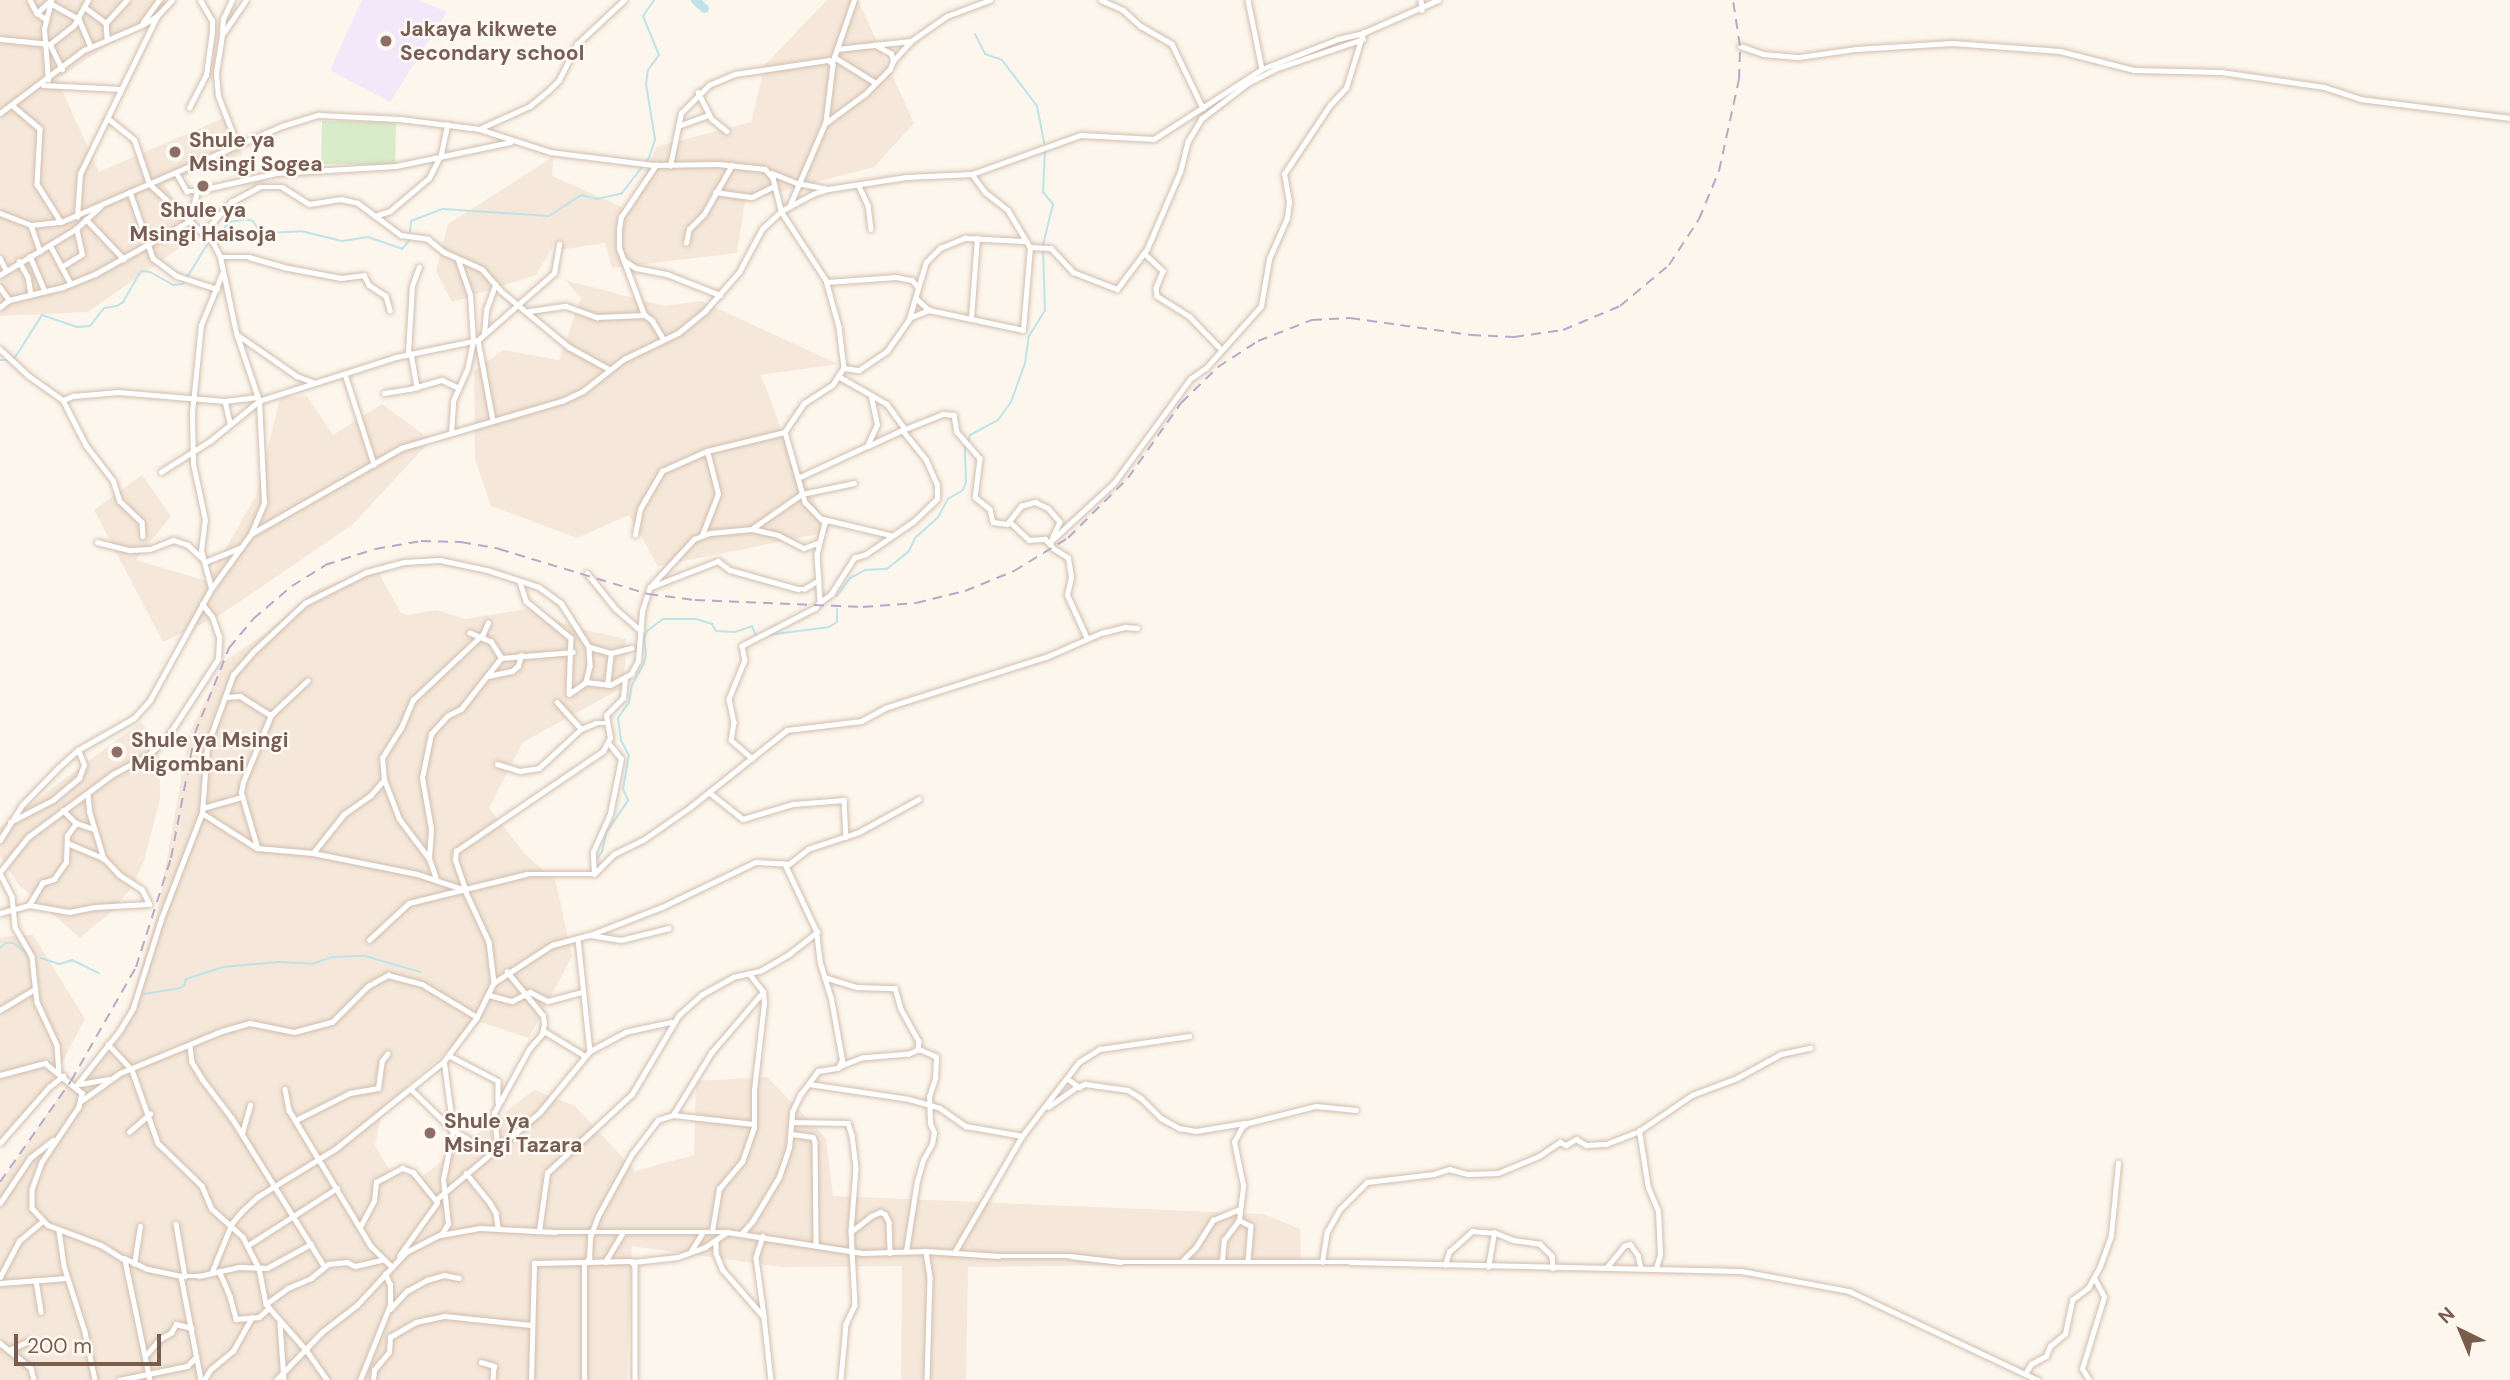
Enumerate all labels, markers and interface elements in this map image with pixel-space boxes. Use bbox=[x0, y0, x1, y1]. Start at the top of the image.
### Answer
place label: Jakaya kikwete Secondary school bbox=[400, 16, 584, 66]
marker: Jakaya kikwete Secondary school bbox=[378, 33, 394, 49]
place label: Shule ya Msingi Sogea bbox=[189, 127, 323, 177]
marker: Shule ya Msingi Sogea bbox=[167, 144, 183, 160]
marker: Shule ya Msingi Haisoja bbox=[195, 178, 211, 194]
place label: Shule ya Msingi Haisoja bbox=[130, 197, 276, 247]
place label: Shule ya Msingi Migombani bbox=[131, 727, 289, 777]
marker: Shule ya Msingi Migombani bbox=[109, 744, 125, 760]
place label: Shule ya Msingi Tazara bbox=[444, 1108, 582, 1158]
marker: Shule ya Msingi Tazara bbox=[422, 1125, 438, 1141]
north arrow bbox=[2426, 1296, 2496, 1366]
text: N bbox=[2433, 1301, 2460, 1329]
scale bar bbox=[18, 1320, 164, 1364]
text: 200 m bbox=[27, 1332, 92, 1360]

